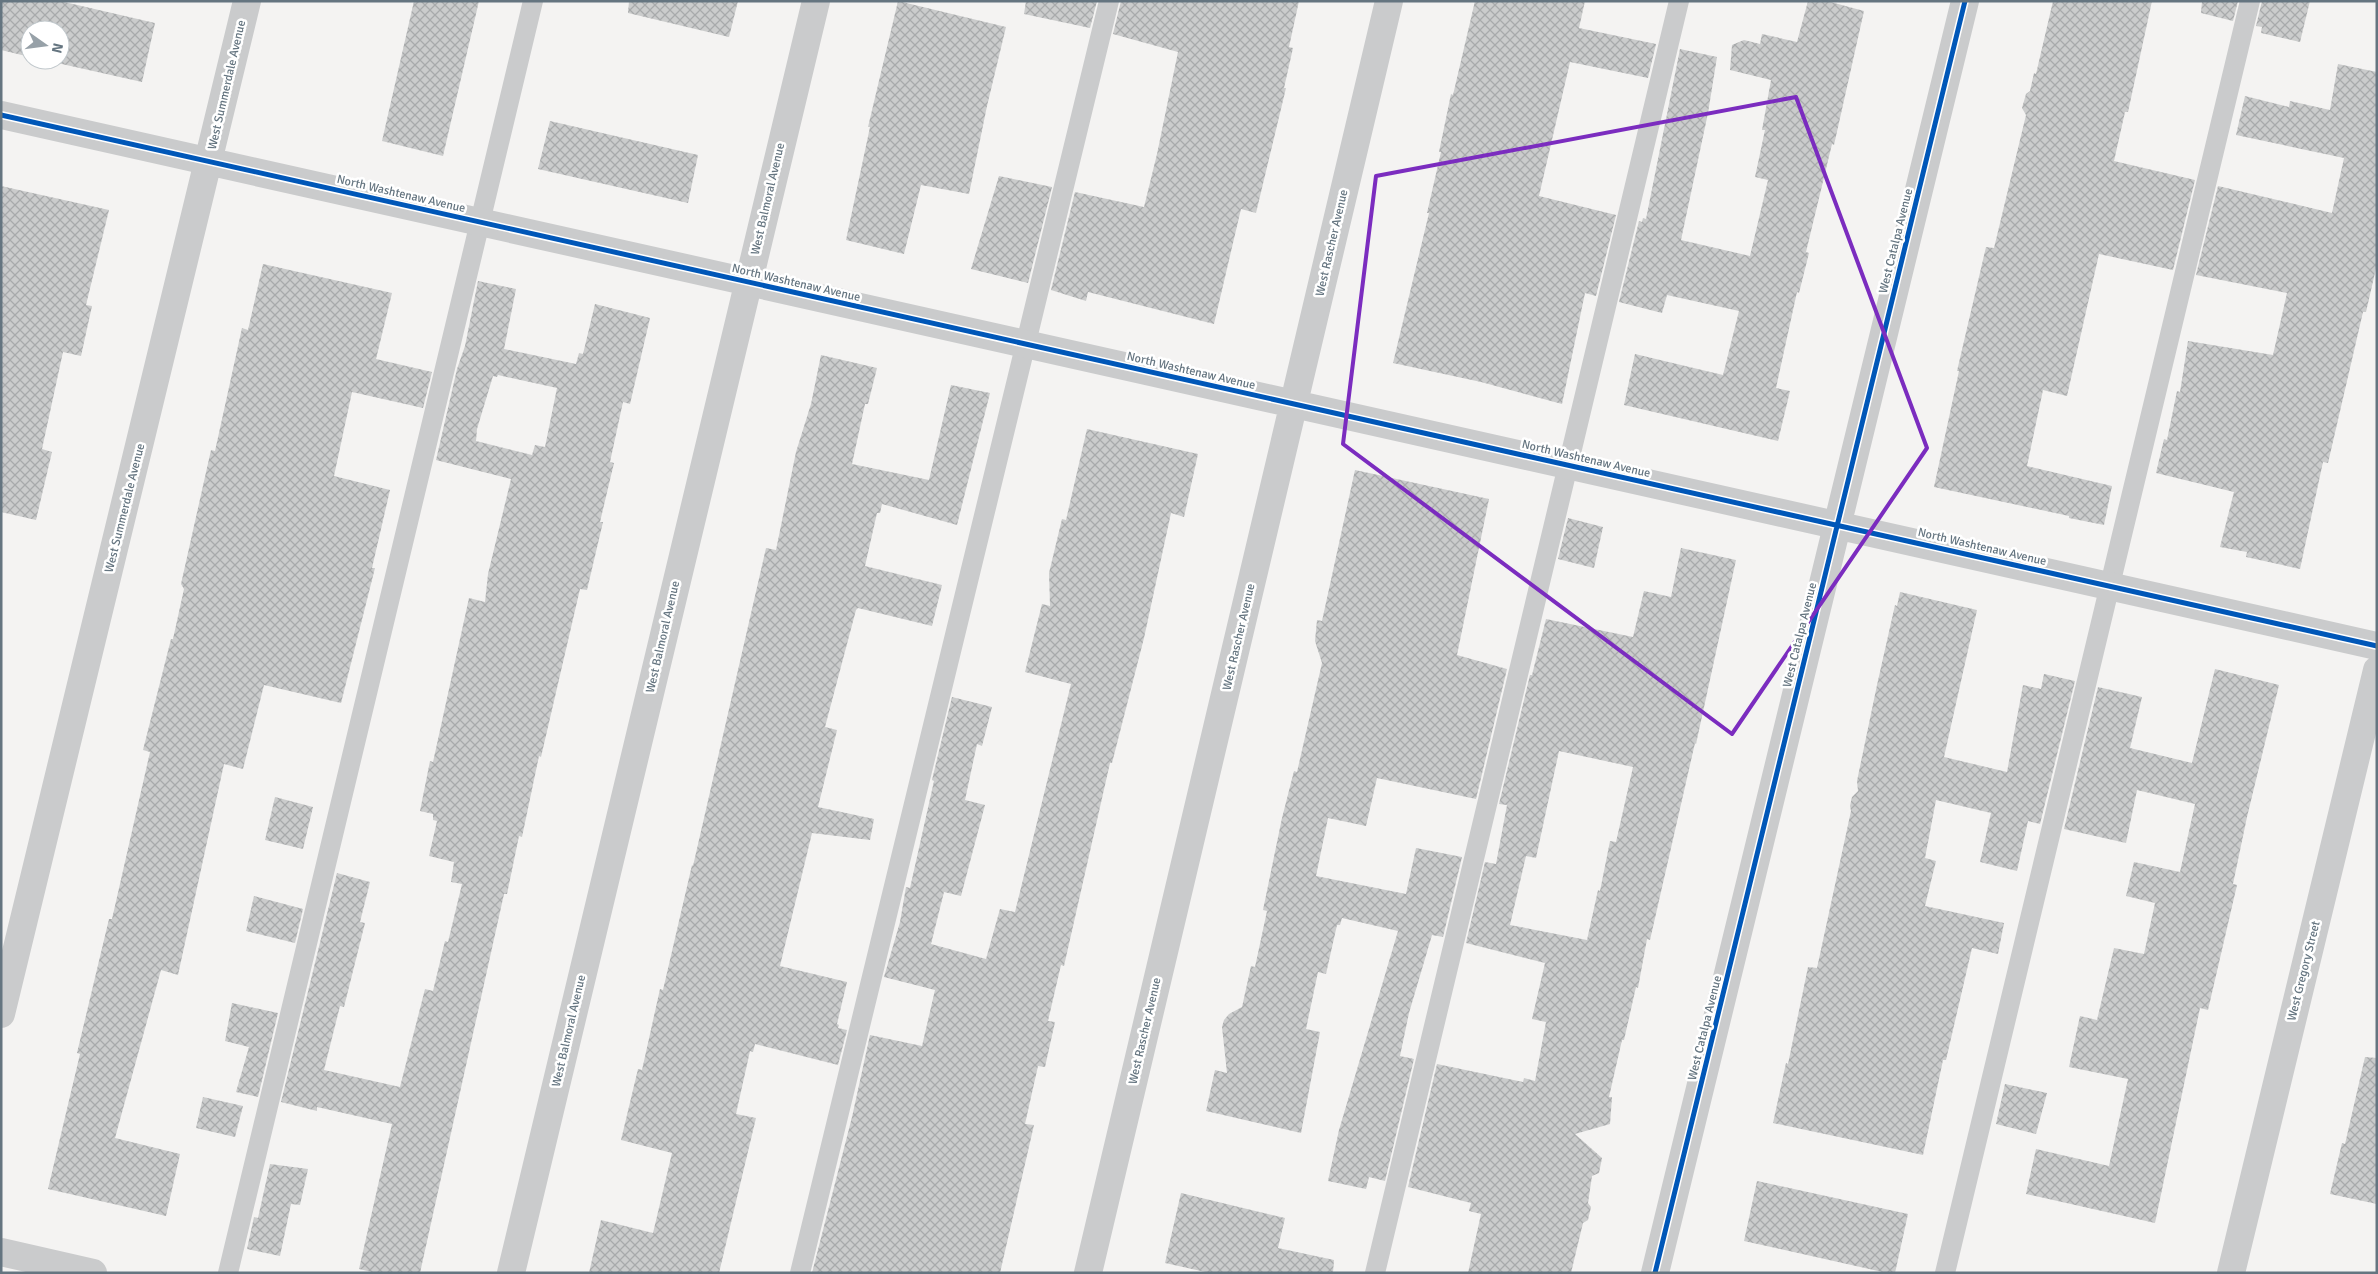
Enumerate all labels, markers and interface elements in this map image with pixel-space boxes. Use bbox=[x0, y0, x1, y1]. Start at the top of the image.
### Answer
street label: West Summerdale Avenue bbox=[205, 19, 249, 151]
north arrow bbox=[20, 20, 70, 70]
text: N bbox=[48, 41, 67, 55]
street label: West Balmoral Avenue bbox=[748, 141, 788, 257]
street label: North Washtenaw Avenue bbox=[335, 172, 467, 216]
street label: West Catalpa Avenue bbox=[1876, 187, 1916, 295]
street label: West Rascher Avenue bbox=[1312, 188, 1352, 298]
street label: North Washtenaw Avenue bbox=[730, 261, 862, 305]
street label: North Washtenaw Avenue bbox=[1125, 349, 1257, 393]
street label: North Washtenaw Avenue bbox=[1520, 437, 1652, 481]
street label: West Summerdale Avenue bbox=[102, 442, 148, 574]
street label: North Washtenaw Avenue bbox=[1916, 525, 2048, 569]
street label: West Balmoral Avenue bbox=[643, 579, 683, 695]
street label: West Catalpa Avenue bbox=[1780, 581, 1820, 689]
street label: West Rascher Avenue bbox=[1219, 582, 1259, 692]
street label: West Gregory Street bbox=[2284, 919, 2324, 1023]
street label: West Balmoral Avenue bbox=[549, 973, 589, 1089]
street label: West Catalpa Avenue bbox=[1685, 974, 1725, 1082]
street label: West Rascher Avenue bbox=[1125, 976, 1165, 1086]

